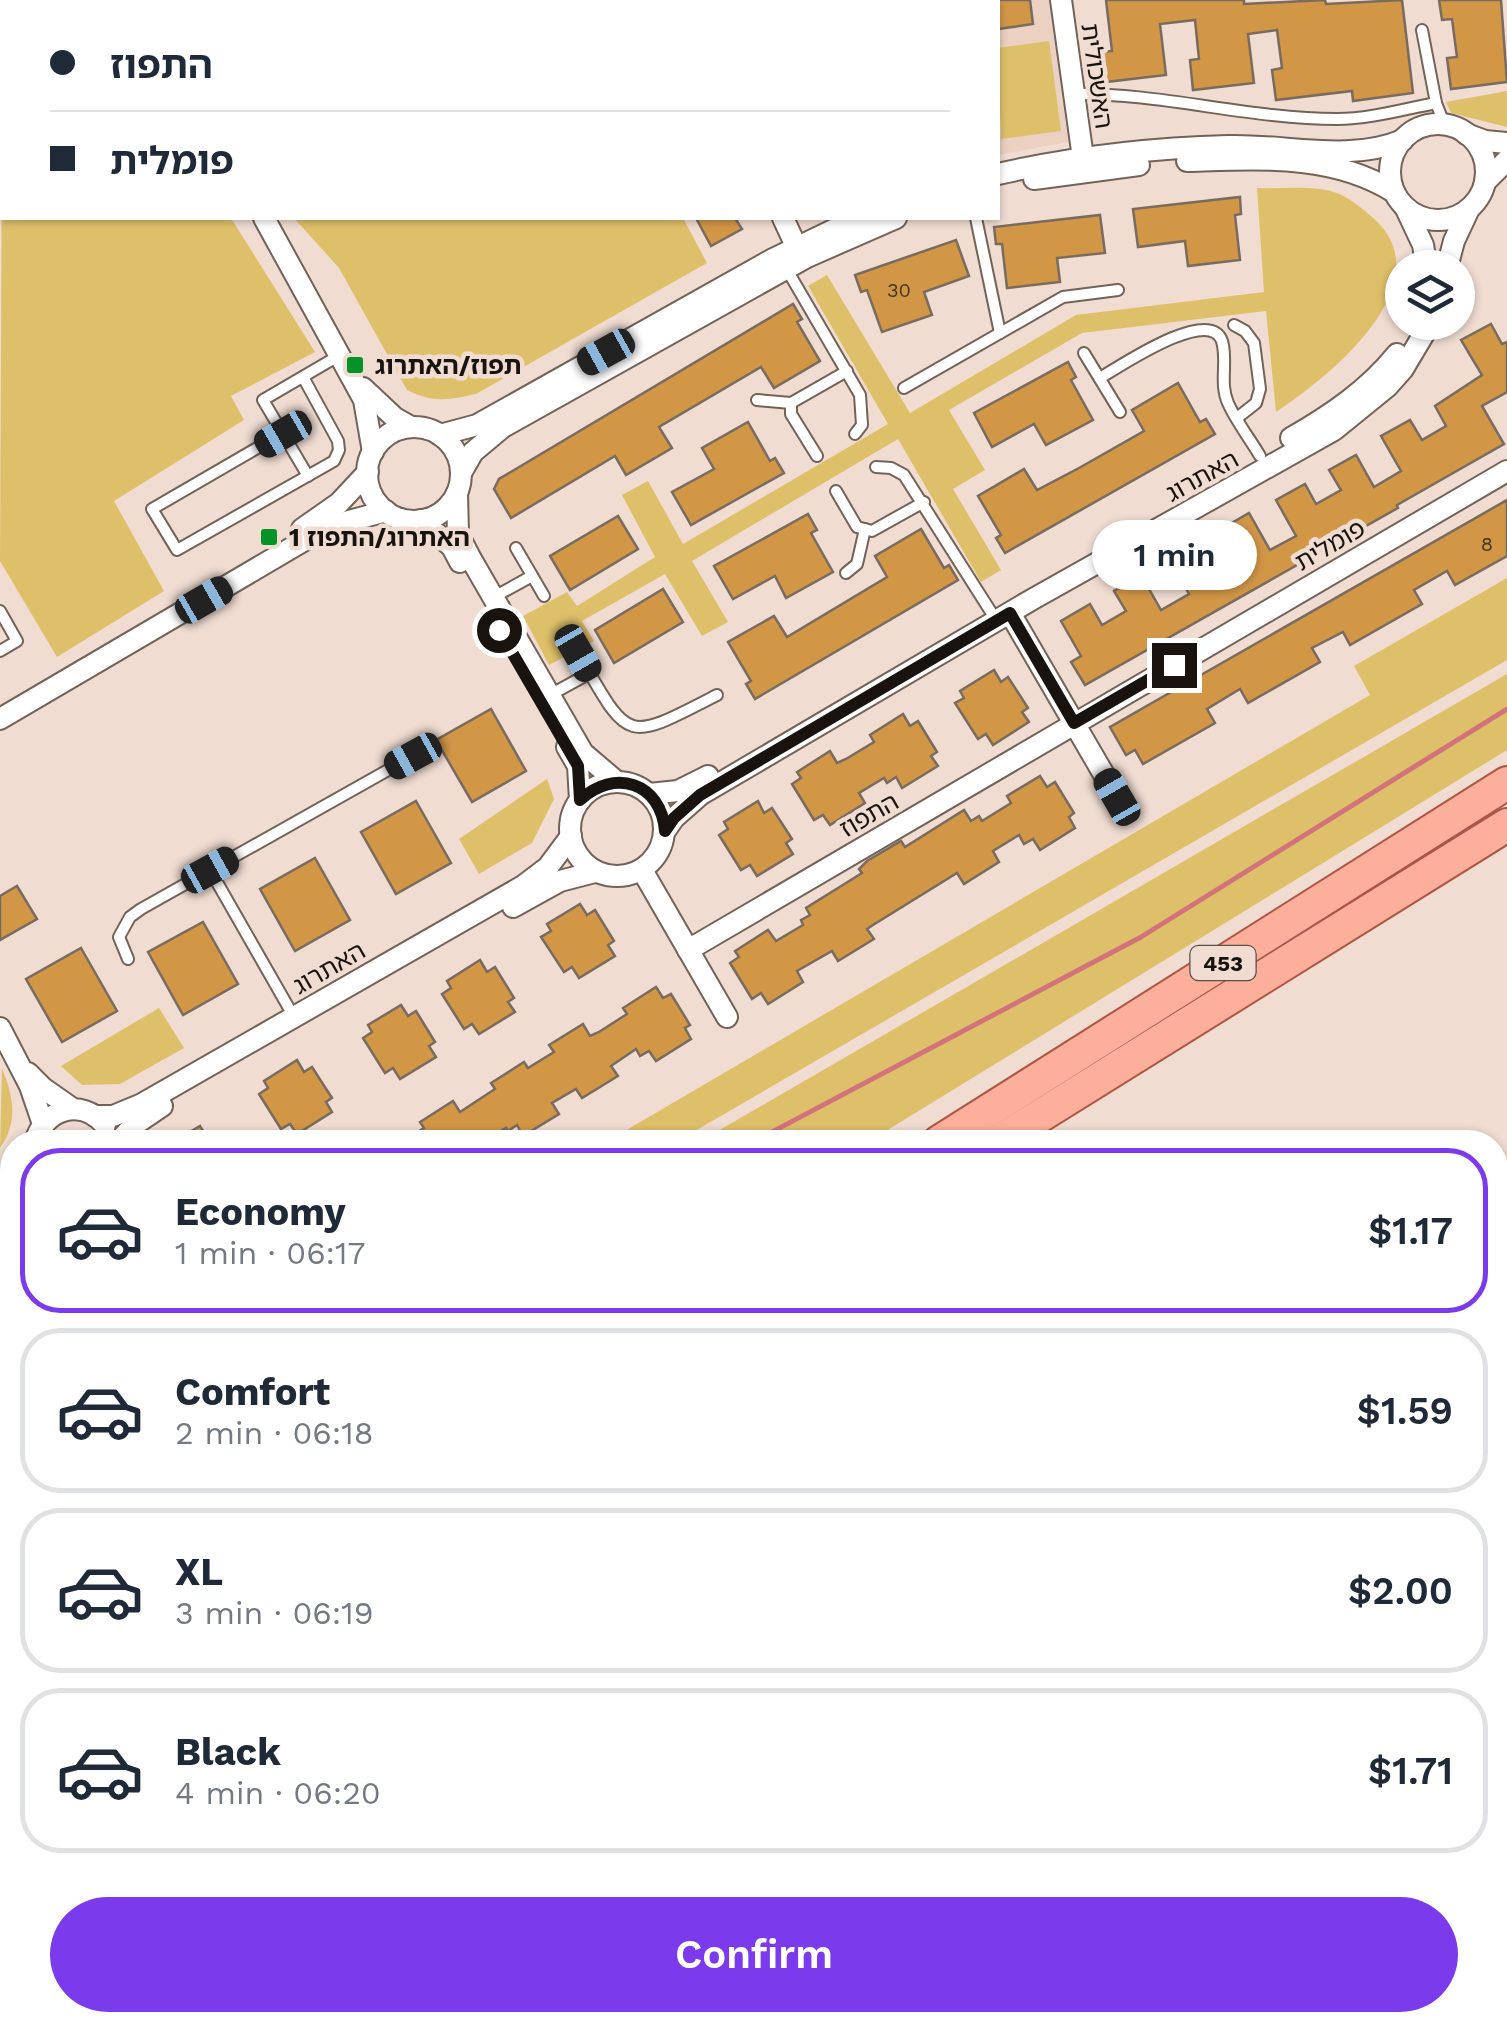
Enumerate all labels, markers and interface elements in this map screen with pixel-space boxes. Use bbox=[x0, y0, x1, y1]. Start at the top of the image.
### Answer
street label: האשכולית bbox=[1075, 21, 1119, 131]
text: התפוז bbox=[110, 43, 213, 87]
text: פומלית bbox=[110, 139, 234, 183]
map controls bbox=[1385, 250, 1475, 340]
button: layers bbox=[1385, 250, 1475, 340]
house number: 30 bbox=[887, 278, 911, 302]
car bbox=[572, 324, 640, 380]
place label: תפוז/האתרוג bbox=[375, 351, 522, 380]
marker: תפוז/האתרוג bbox=[344, 354, 366, 376]
car bbox=[250, 406, 316, 462]
street label: האתרוג bbox=[1161, 444, 1243, 508]
street label: פומלית bbox=[1290, 513, 1370, 577]
callout: 1 min bbox=[1092, 520, 1256, 590]
place label: האתרוג/התפוז 1 bbox=[289, 523, 470, 552]
marker: האתרוג/התפוז 1 bbox=[258, 526, 280, 548]
house number: 8 bbox=[1481, 532, 1493, 556]
text: 1 min bbox=[1133, 536, 1216, 574]
car bbox=[171, 572, 237, 628]
route start bbox=[477, 608, 522, 653]
car bbox=[550, 620, 606, 686]
route end bbox=[1152, 643, 1197, 688]
car bbox=[379, 728, 447, 784]
car bbox=[1089, 764, 1145, 830]
street label: התפוז bbox=[834, 787, 904, 843]
car bbox=[176, 842, 244, 898]
street label: האתרוג bbox=[288, 936, 370, 1000]
road number: 453 bbox=[1190, 946, 1256, 980]
icon: car bbox=[55, 1186, 145, 1276]
text: Economy bbox=[175, 1190, 346, 1234]
text: $1.17 bbox=[1368, 1209, 1453, 1253]
text: 1 min · 06:17 bbox=[175, 1234, 366, 1272]
icon: car bbox=[55, 1366, 145, 1456]
text: Comfort bbox=[175, 1370, 330, 1414]
text: $1.59 bbox=[1357, 1389, 1453, 1433]
text: 2 min · 06:18 bbox=[175, 1414, 373, 1452]
icon: car bbox=[55, 1546, 145, 1636]
text: XL bbox=[175, 1550, 223, 1594]
text: $2.00 bbox=[1348, 1569, 1453, 1613]
text: 3 min · 06:19 bbox=[175, 1594, 374, 1632]
icon: car bbox=[55, 1726, 145, 1816]
text: Black bbox=[175, 1730, 281, 1774]
text: $1.71 bbox=[1368, 1749, 1453, 1793]
text: 4 min · 06:20 bbox=[175, 1774, 381, 1812]
button: Confirm bbox=[50, 1897, 1458, 2012]

